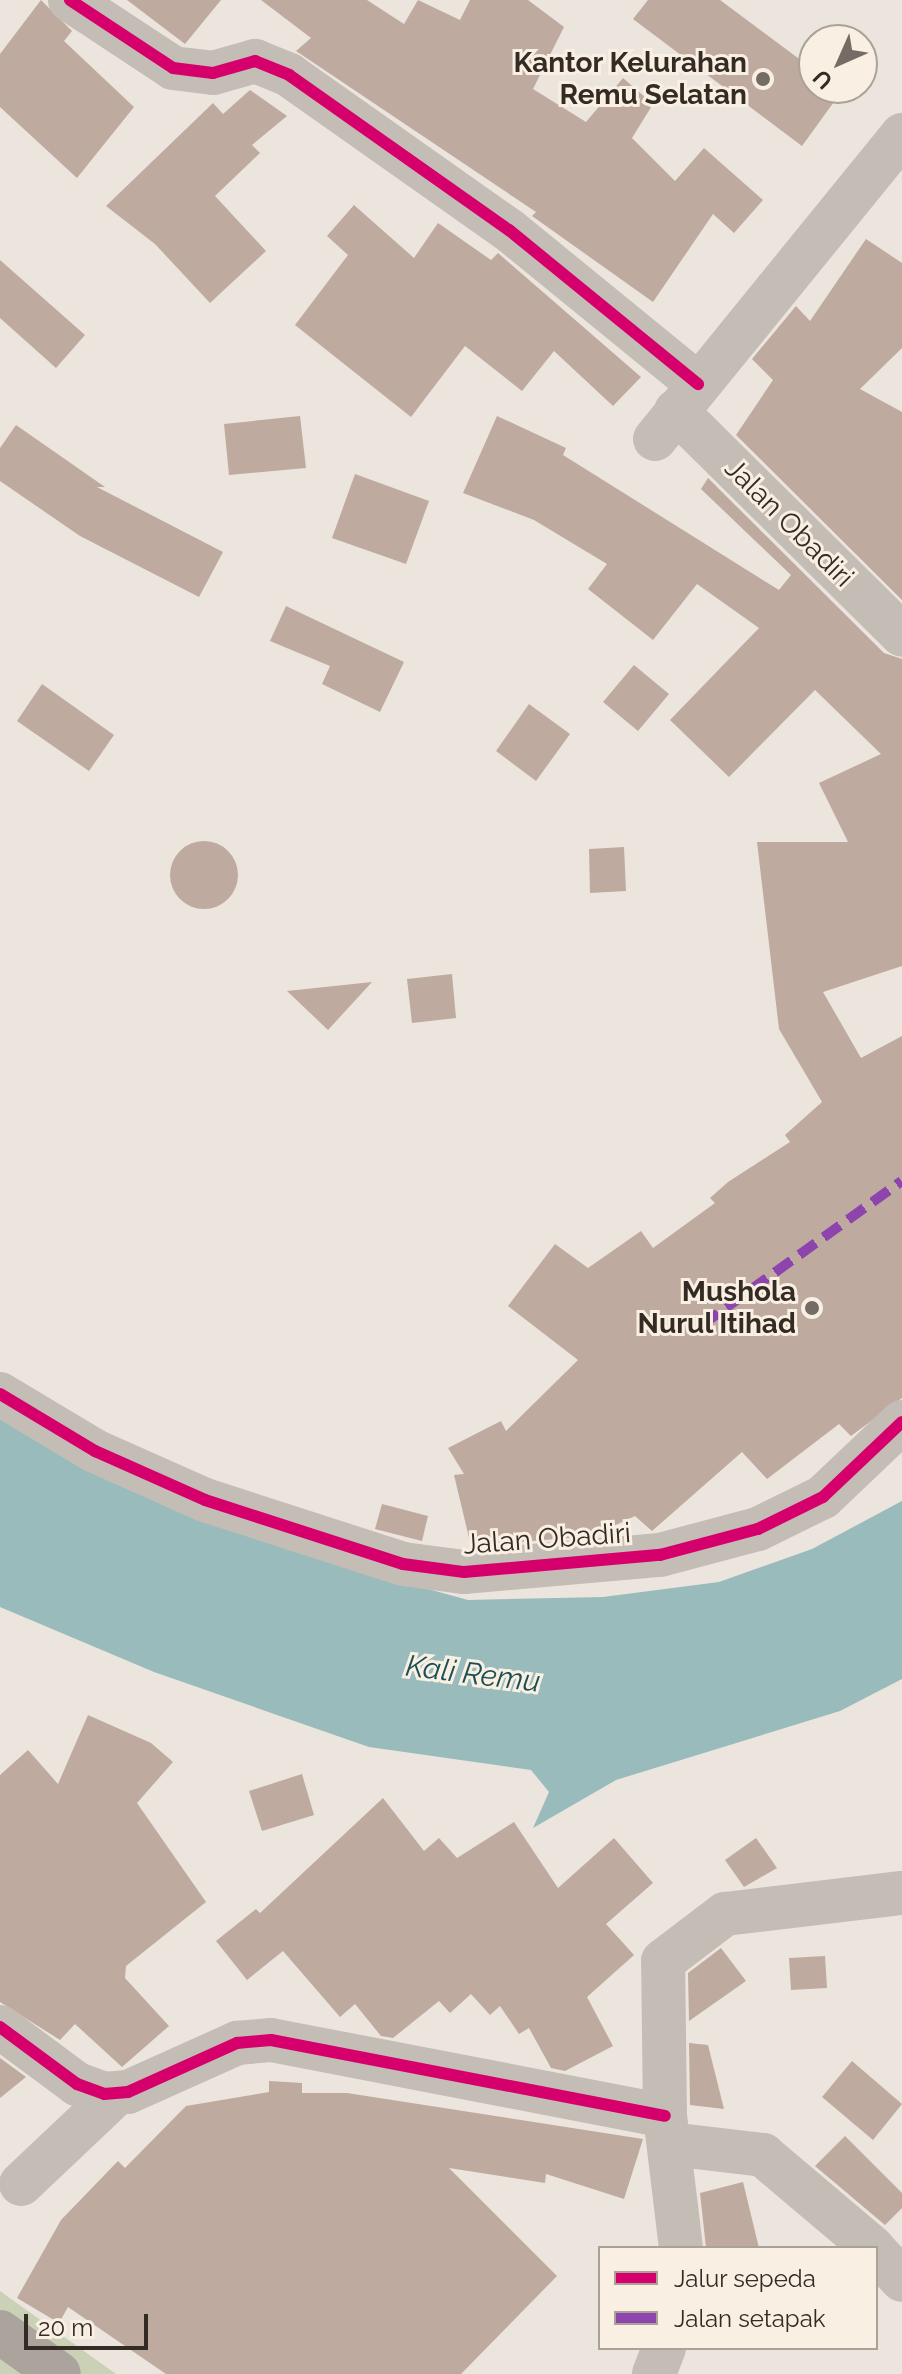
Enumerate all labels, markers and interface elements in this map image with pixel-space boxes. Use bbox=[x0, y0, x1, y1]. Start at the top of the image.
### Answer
north arrow bbox=[798, 24, 878, 104]
place label: Kantor Kelurahan Remu Selatan bbox=[513, 46, 747, 112]
text: U bbox=[807, 65, 837, 95]
marker: Kantor Kelurahan Remu Selatan bbox=[754, 70, 772, 88]
street label: Jalan Obadiri bbox=[718, 452, 860, 594]
place label: Mushola Nurul Itihad bbox=[637, 1275, 796, 1341]
marker: Mushola Nurul Itihad bbox=[803, 1299, 821, 1317]
street label: Jalan Obadiri bbox=[462, 1516, 632, 1562]
water label: Kali Remu bbox=[404, 1648, 542, 1700]
legend bbox=[598, 2246, 878, 2350]
text: Jalur sepeda bbox=[674, 2264, 816, 2293]
scale bar bbox=[28, 2298, 152, 2348]
text: Jalan setapak bbox=[674, 2304, 825, 2333]
text: 20 m bbox=[38, 2313, 93, 2342]

